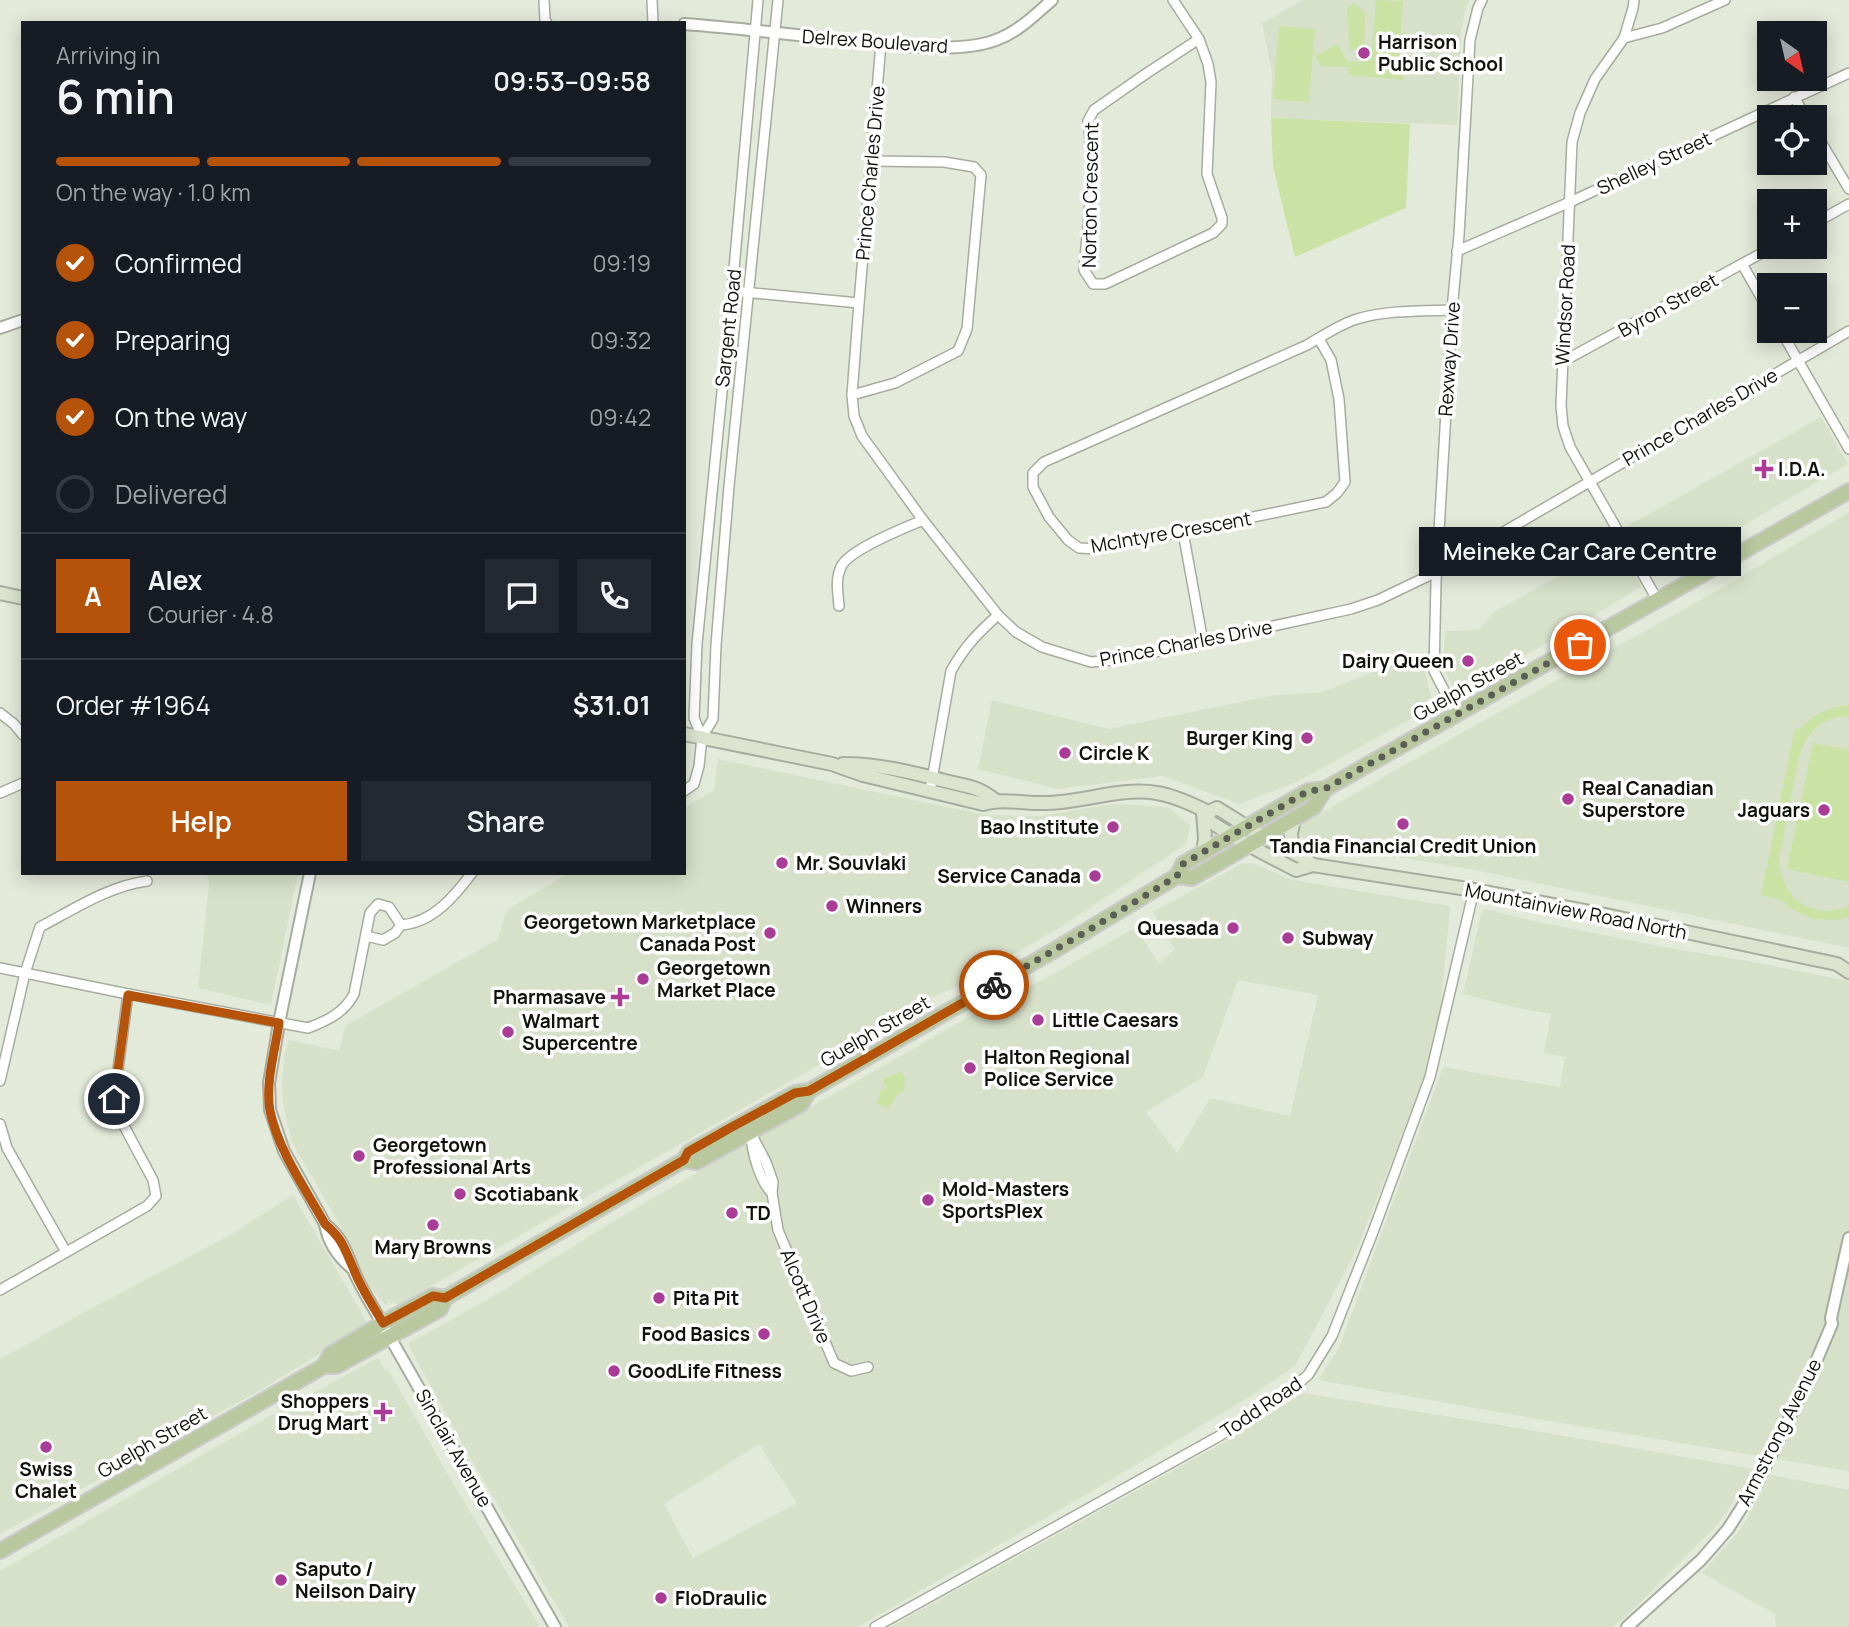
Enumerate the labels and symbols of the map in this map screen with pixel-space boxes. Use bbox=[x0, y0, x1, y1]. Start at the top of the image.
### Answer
north arrow bbox=[1757, 21, 1827, 91]
street label: Delrex Boulevard bbox=[801, 23, 949, 59]
place label: Harrison Public School bbox=[1378, 29, 1503, 77]
marker: Harrison Public School bbox=[1356, 45, 1372, 61]
street label: Prince Charles Drive bbox=[849, 85, 891, 261]
street label: Norton Crescent bbox=[1076, 122, 1104, 268]
street label: Shelley Street bbox=[1593, 125, 1715, 201]
street label: Windsor Road bbox=[1549, 244, 1581, 366]
street label: Byron Street bbox=[1613, 267, 1723, 343]
street label: Sargent Road bbox=[709, 268, 747, 388]
street label: Rexway Drive bbox=[1432, 301, 1466, 417]
street label: Prince Charles Drive bbox=[1618, 362, 1782, 472]
place label: I.D.A. bbox=[1778, 456, 1826, 482]
marker: I.D.A. bbox=[1756, 461, 1772, 477]
street label: McIntyre Crescent bbox=[1089, 505, 1253, 559]
callout: Meineke Car Care Centre bbox=[1419, 526, 1741, 575]
street label: Prince Charles Drive bbox=[1098, 614, 1274, 672]
pin bbox=[1550, 615, 1610, 675]
street label: Guelph Street bbox=[1408, 645, 1528, 727]
place label: Dairy Queen bbox=[1342, 648, 1454, 674]
marker: Dairy Queen bbox=[1460, 653, 1476, 669]
place label: Burger King bbox=[1186, 725, 1293, 751]
marker: Burger King bbox=[1299, 730, 1315, 746]
place label: Circle K bbox=[1079, 740, 1150, 766]
marker: Circle K bbox=[1057, 745, 1073, 761]
place label: Real Canadian Superstore bbox=[1582, 775, 1714, 823]
marker: Real Canadian Superstore bbox=[1560, 791, 1576, 807]
place label: Jaguars bbox=[1738, 797, 1810, 823]
marker: Jaguars bbox=[1816, 802, 1832, 818]
place label: Bao Institute bbox=[980, 814, 1099, 840]
marker: Tandia Financial Credit Union bbox=[1395, 816, 1411, 832]
marker: Bao Institute bbox=[1105, 819, 1121, 835]
place label: Tandia Financial Credit Union bbox=[1269, 833, 1537, 859]
place label: Mr. Souvlaki bbox=[796, 850, 906, 876]
marker: Mr. Souvlaki bbox=[774, 855, 790, 871]
place label: Service Canada bbox=[937, 863, 1081, 889]
marker: Service Canada bbox=[1087, 868, 1103, 884]
street label: Mountainview Road North bbox=[1463, 877, 1689, 945]
place label: Winners bbox=[846, 893, 922, 919]
marker: Winners bbox=[824, 898, 840, 914]
place label: Georgetown Marketplace Canada Post bbox=[524, 909, 756, 957]
place label: Quesada bbox=[1138, 915, 1219, 941]
marker: Quesada bbox=[1225, 920, 1241, 936]
marker: Georgetown Marketplace Canada Post bbox=[762, 925, 778, 941]
place label: Subway bbox=[1302, 925, 1374, 951]
marker: Subway bbox=[1280, 930, 1296, 946]
courier bbox=[959, 950, 1029, 1020]
place label: Georgetown Market Place bbox=[657, 955, 776, 1003]
marker: Georgetown Market Place bbox=[635, 971, 651, 987]
place label: Pharmasave bbox=[493, 984, 606, 1010]
marker: Pharmasave bbox=[612, 989, 628, 1005]
street label: Guelph Street bbox=[816, 989, 934, 1073]
place label: Little Caesars bbox=[1052, 1007, 1179, 1033]
place label: Walmart Supercentre bbox=[522, 1008, 638, 1056]
marker: Little Caesars bbox=[1030, 1012, 1046, 1028]
marker: Walmart Supercentre bbox=[500, 1024, 516, 1040]
place label: Halton Regional Police Service bbox=[984, 1044, 1130, 1092]
marker: Halton Regional Police Service bbox=[962, 1060, 978, 1076]
pin bbox=[84, 1069, 144, 1129]
place label: Georgetown Professional Arts bbox=[373, 1132, 531, 1180]
marker: Georgetown Professional Arts bbox=[351, 1148, 367, 1164]
place label: Mold-Masters SportsPlex bbox=[942, 1176, 1069, 1224]
place label: Scotiabank bbox=[474, 1181, 579, 1207]
marker: Scotiabank bbox=[452, 1186, 468, 1202]
marker: Mold-Masters SportsPlex bbox=[920, 1192, 936, 1208]
place label: TD bbox=[746, 1200, 771, 1226]
marker: TD bbox=[724, 1205, 740, 1221]
marker: Mary Browns bbox=[425, 1217, 441, 1233]
place label: Mary Browns bbox=[374, 1234, 492, 1260]
street label: Alcott Drive bbox=[774, 1245, 838, 1347]
place label: Pita Pit bbox=[673, 1285, 739, 1311]
marker: Pita Pit bbox=[651, 1290, 667, 1306]
place label: Food Basics bbox=[642, 1321, 750, 1347]
marker: Food Basics bbox=[756, 1326, 772, 1342]
street label: Armstrong Avenue bbox=[1731, 1354, 1827, 1510]
place label: GoodLife Fitness bbox=[628, 1358, 782, 1384]
marker: GoodLife Fitness bbox=[606, 1363, 622, 1379]
street label: Todd Road bbox=[1215, 1370, 1307, 1444]
street label: Sinclair Avenue bbox=[410, 1384, 498, 1512]
place label: Shoppers Drug Mart bbox=[278, 1388, 369, 1436]
street label: Guelph Street bbox=[93, 1400, 211, 1484]
marker: Shoppers Drug Mart bbox=[375, 1404, 391, 1420]
marker: Swiss Chalet bbox=[38, 1439, 54, 1455]
place label: Swiss Chalet bbox=[15, 1456, 77, 1504]
place label: Saputo / Neilson Dairy bbox=[295, 1556, 416, 1604]
marker: Saputo / Neilson Dairy bbox=[273, 1572, 289, 1588]
place label: FloDraulic bbox=[675, 1585, 767, 1611]
marker: FloDraulic bbox=[653, 1590, 669, 1606]

